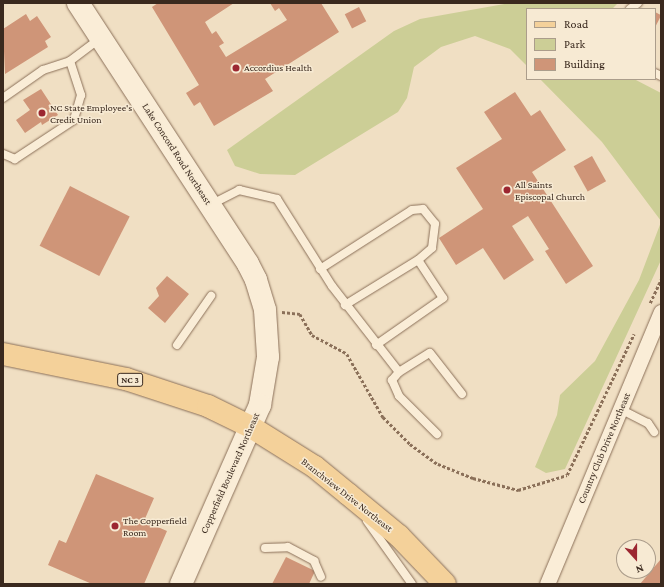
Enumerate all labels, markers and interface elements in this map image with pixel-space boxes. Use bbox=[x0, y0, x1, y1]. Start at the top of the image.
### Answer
legend bbox=[526, 8, 656, 80]
text: Road bbox=[564, 17, 588, 31]
text: Park bbox=[564, 37, 585, 51]
text: Building bbox=[564, 57, 605, 71]
place label: Accordius Health bbox=[244, 62, 312, 74]
marker: Accordius Health bbox=[231, 63, 241, 73]
place label: NC State Employee's Credit Union bbox=[50, 101, 132, 124]
street label: Lake Concord Road Northeast bbox=[140, 101, 214, 207]
marker: NC State Employee's Credit Union bbox=[37, 108, 47, 118]
place label: All Saints Episcopal Church bbox=[515, 178, 585, 202]
marker: All Saints Episcopal Church bbox=[502, 185, 512, 195]
road number: NC 3 bbox=[117, 373, 143, 387]
street label: Country Club Drive Northeast bbox=[575, 391, 633, 505]
street label: Copperfield Boulevard Northeast bbox=[198, 411, 262, 535]
street label: Branchview Drive Northeast bbox=[299, 456, 395, 534]
place label: The Copperfield Room bbox=[123, 514, 187, 538]
marker: The Copperfield Room bbox=[110, 521, 120, 531]
north arrow bbox=[616, 539, 656, 579]
text: N bbox=[634, 562, 646, 576]

